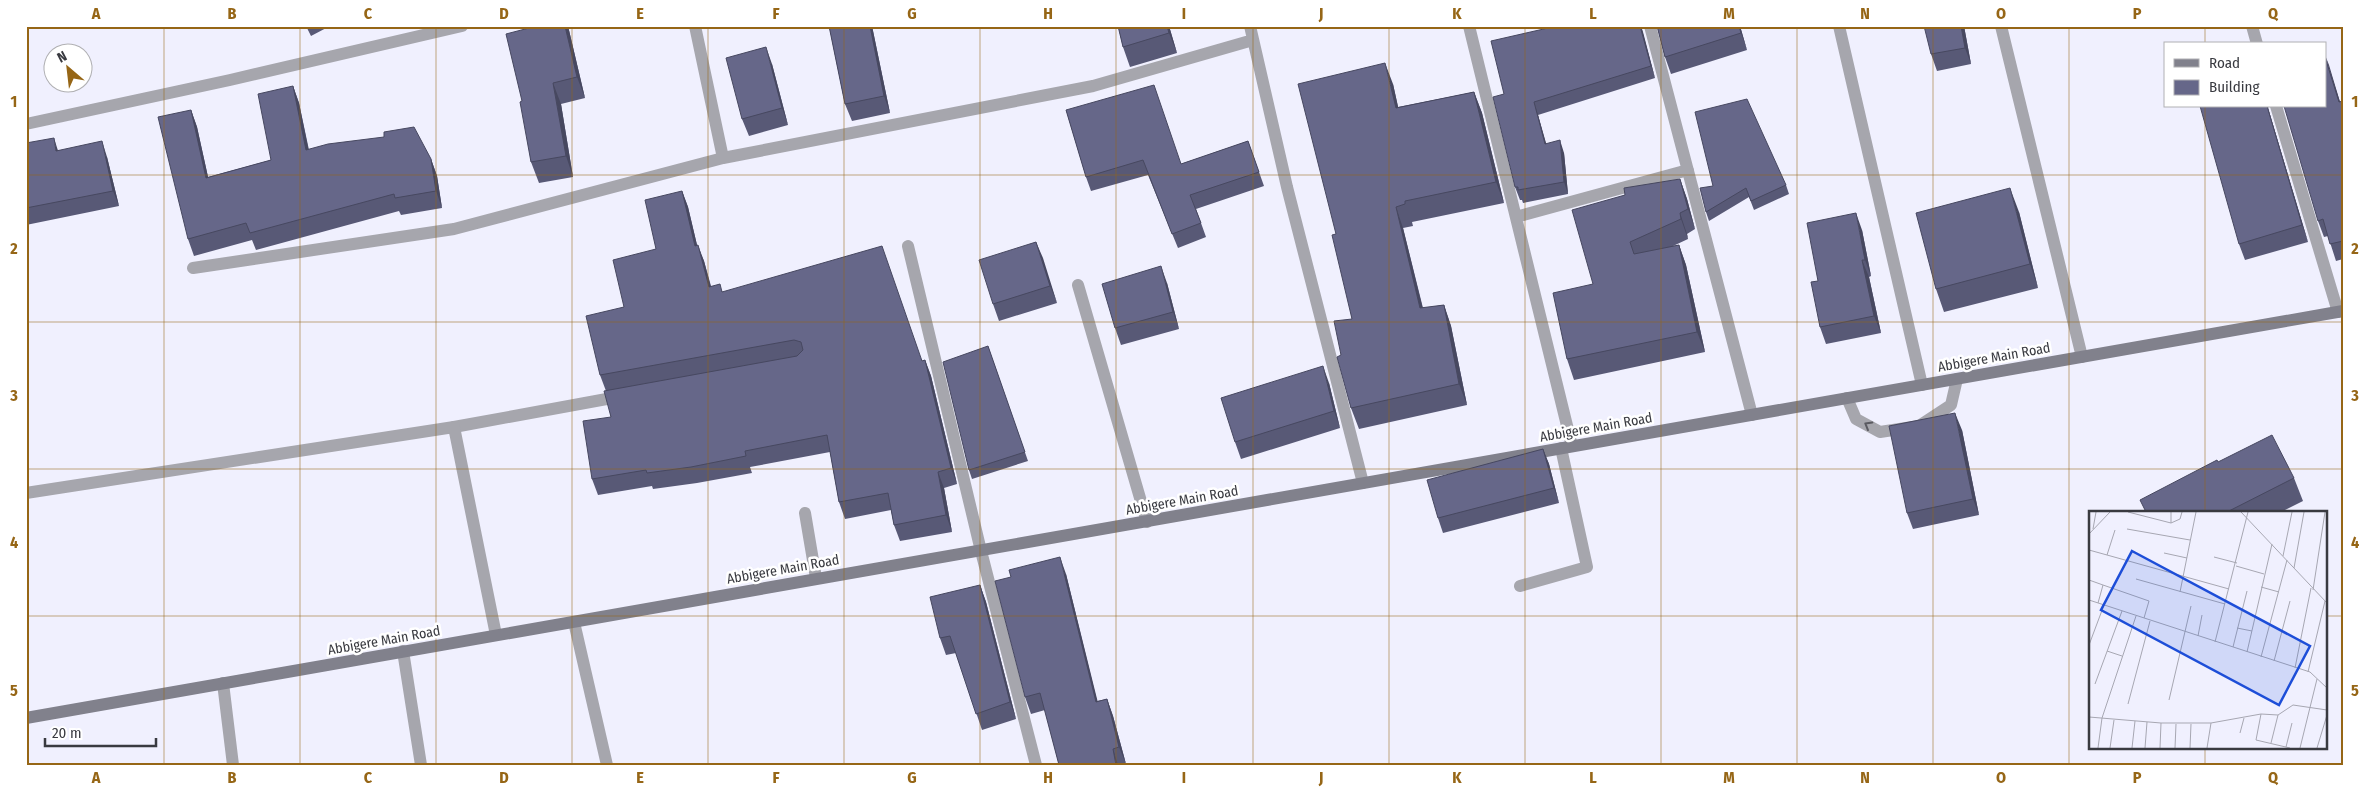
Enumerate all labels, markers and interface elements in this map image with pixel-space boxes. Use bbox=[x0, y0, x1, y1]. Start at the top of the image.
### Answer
text: A bbox=[91, 4, 101, 23]
text: B bbox=[228, 4, 237, 23]
text: C bbox=[364, 4, 373, 23]
text: D bbox=[499, 4, 509, 23]
text: E bbox=[636, 4, 644, 23]
text: F bbox=[772, 4, 780, 23]
text: G bbox=[907, 4, 917, 23]
text: H bbox=[1043, 4, 1053, 23]
text: I bbox=[1182, 4, 1186, 23]
text: J bbox=[1318, 4, 1323, 23]
text: K bbox=[1452, 4, 1462, 23]
text: L bbox=[1589, 4, 1597, 23]
text: M bbox=[1723, 4, 1735, 23]
text: N bbox=[1860, 4, 1870, 23]
text: O bbox=[1996, 4, 2006, 23]
text: P bbox=[2133, 4, 2142, 23]
text: Q bbox=[2268, 4, 2279, 23]
north arrow bbox=[42, 42, 92, 92]
legend bbox=[2164, 42, 2326, 108]
text: N bbox=[54, 47, 70, 66]
text: Road bbox=[2209, 54, 2240, 72]
text: Building bbox=[2209, 78, 2260, 96]
text: 1 bbox=[11, 92, 17, 111]
text: 1 bbox=[2352, 92, 2358, 111]
text: 2 bbox=[9, 239, 18, 258]
text: 2 bbox=[2350, 239, 2359, 258]
street label: Abbigere Main Road bbox=[1937, 339, 2052, 376]
text: 3 bbox=[9, 386, 18, 405]
text: 3 bbox=[2350, 386, 2359, 405]
street label: Abbigere Main Road bbox=[1539, 409, 1654, 446]
one-way arrow bbox=[1864, 422, 1873, 432]
street label: Abbigere Main Road bbox=[1125, 482, 1240, 519]
inset map bbox=[2089, 511, 2326, 748]
text: 4 bbox=[10, 533, 18, 552]
text: 4 bbox=[2351, 533, 2359, 552]
street label: Abbigere Main Road bbox=[726, 551, 841, 588]
street label: Abbigere Main Road bbox=[327, 622, 442, 659]
text: 5 bbox=[10, 681, 18, 700]
text: 5 bbox=[2351, 681, 2359, 700]
scale bar bbox=[45, 716, 156, 748]
text: 20 m bbox=[52, 724, 82, 742]
text: A bbox=[91, 768, 101, 787]
text: B bbox=[228, 768, 237, 787]
text: C bbox=[364, 768, 373, 787]
text: D bbox=[499, 768, 509, 787]
text: E bbox=[636, 768, 644, 787]
text: F bbox=[772, 768, 780, 787]
text: G bbox=[907, 768, 917, 787]
text: H bbox=[1043, 768, 1053, 787]
text: I bbox=[1182, 768, 1186, 787]
text: J bbox=[1318, 768, 1323, 787]
text: K bbox=[1452, 768, 1462, 787]
text: L bbox=[1589, 768, 1597, 787]
text: M bbox=[1723, 768, 1735, 787]
text: N bbox=[1860, 768, 1870, 787]
text: O bbox=[1996, 768, 2006, 787]
text: P bbox=[2133, 768, 2142, 787]
text: Q bbox=[2268, 768, 2279, 787]

